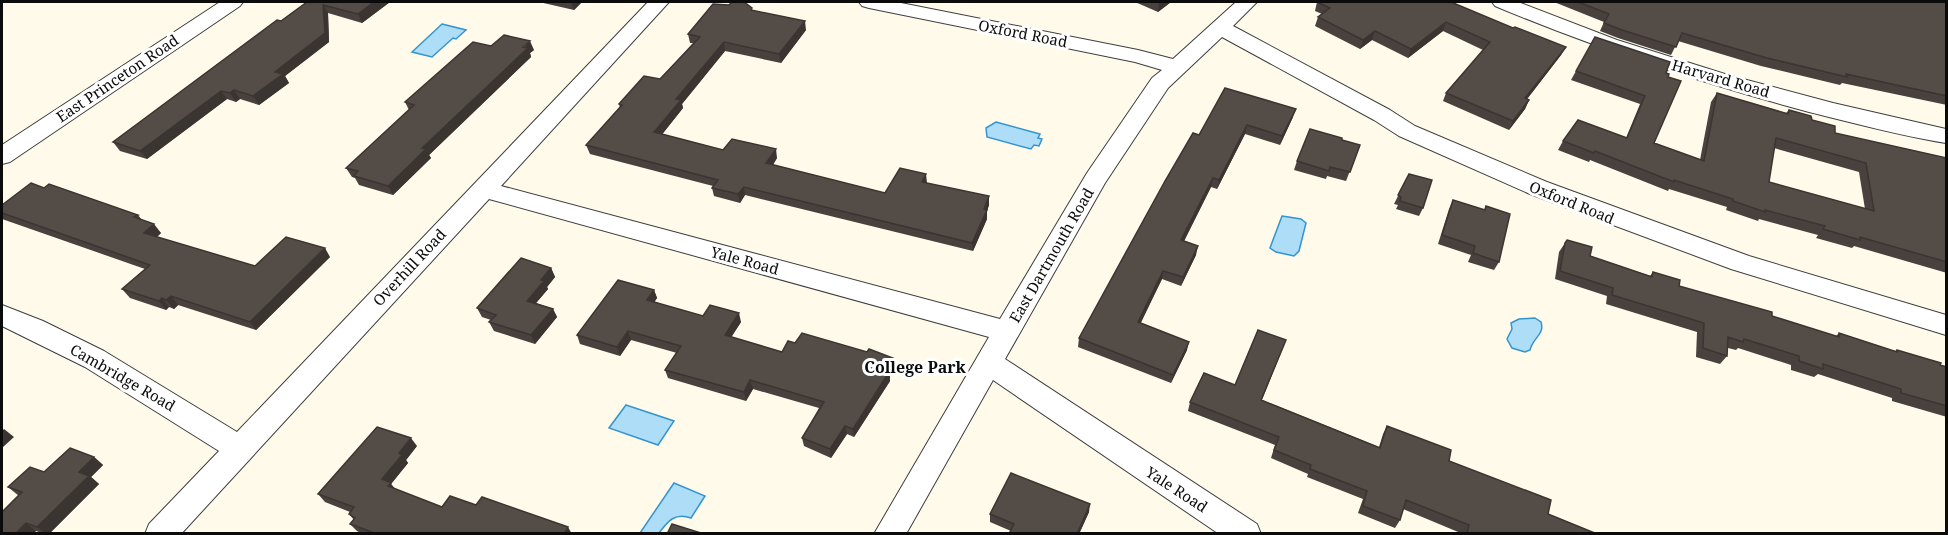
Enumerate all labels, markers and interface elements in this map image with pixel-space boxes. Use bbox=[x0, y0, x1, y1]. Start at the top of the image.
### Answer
street label: Oxford Road bbox=[977, 15, 1069, 51]
street label: East Princeton Road bbox=[52, 30, 182, 126]
street label: Harvard Road bbox=[1670, 54, 1772, 102]
street label: Oxford Road bbox=[1526, 176, 1618, 228]
street label: East Dartmouth Road bbox=[1004, 184, 1098, 326]
street label: Overhill Road bbox=[368, 224, 450, 310]
street label: Yale Road bbox=[708, 241, 781, 279]
street label: Cambridge Road bbox=[67, 339, 179, 415]
district label: College Park bbox=[864, 356, 967, 378]
street label: Yale Road bbox=[1142, 461, 1212, 516]

